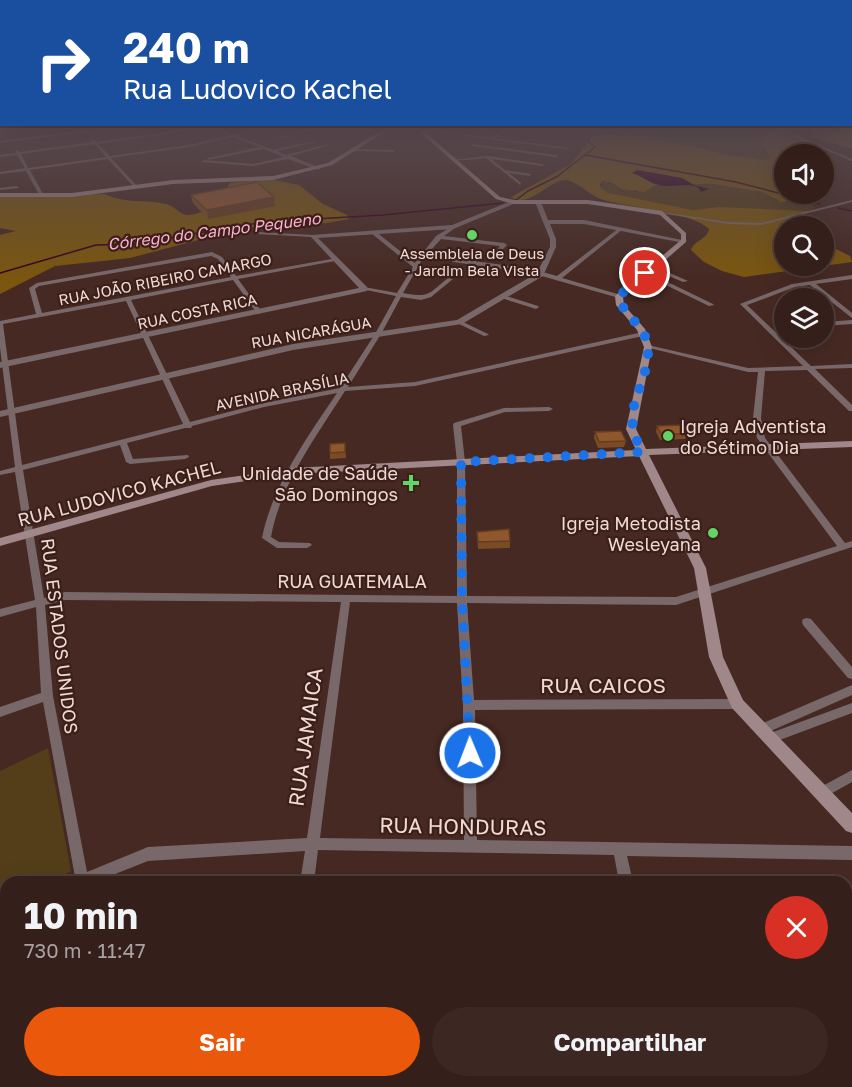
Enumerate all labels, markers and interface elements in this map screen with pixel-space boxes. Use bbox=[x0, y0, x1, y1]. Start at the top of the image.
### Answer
text: 240 m bbox=[123, 22, 249, 72]
icon: right bbox=[24, 24, 102, 102]
text: Rua Ludovico Kachel bbox=[123, 73, 392, 105]
map controls bbox=[774, 144, 834, 348]
button: sound bbox=[774, 144, 834, 204]
water label: Córrego do Campo Pequeno bbox=[106, 208, 323, 254]
button: search bbox=[774, 216, 834, 276]
marker: Assembleia de Deus - Jardim Bela Vista bbox=[465, 228, 479, 242]
place label: Assembleia de Deus - Jardim Bela Vista bbox=[400, 244, 544, 279]
pin bbox=[619, 247, 670, 298]
street label: RUA JOÃO RIBEIRO CAMARGO bbox=[57, 249, 273, 309]
icon: arrive bbox=[628, 256, 661, 289]
button: layers bbox=[774, 288, 834, 348]
street label: RUA COSTA RICA bbox=[136, 290, 258, 332]
street label: RUA NICARÁGUA bbox=[250, 313, 372, 351]
street label: AVENIDA BRASÍLIA bbox=[214, 368, 350, 414]
place label: Igreja Adventista do Sétimo Dia bbox=[680, 415, 826, 458]
marker: Igreja Adventista do Sétimo Dia bbox=[661, 429, 675, 443]
street label: RUA LUDOVICO KACHEL bbox=[15, 455, 223, 531]
place label: Unidade de Saúde São Domingos bbox=[242, 462, 398, 505]
marker: Unidade de Saúde São Domingos bbox=[402, 474, 420, 492]
place label: Igreja Metodista Wesleyana bbox=[561, 512, 701, 555]
marker: Igreja Metodista Wesleyana bbox=[706, 526, 720, 540]
street label: RUA ESTADOS UNIDOS bbox=[37, 537, 83, 735]
street label: RUA GUATEMALA bbox=[277, 570, 427, 592]
street label: RUA JAMAICA bbox=[282, 666, 328, 808]
street label: RUA CAICOS bbox=[540, 672, 666, 698]
position arrow bbox=[438, 721, 502, 785]
street label: RUA HONDURAS bbox=[379, 812, 547, 840]
text: 10 min bbox=[24, 894, 138, 937]
button: close bbox=[765, 896, 828, 959]
text: 730 m · 11:47 bbox=[24, 938, 146, 962]
button: Sair bbox=[24, 1007, 420, 1076]
button: Compartilhar bbox=[432, 1007, 828, 1076]

